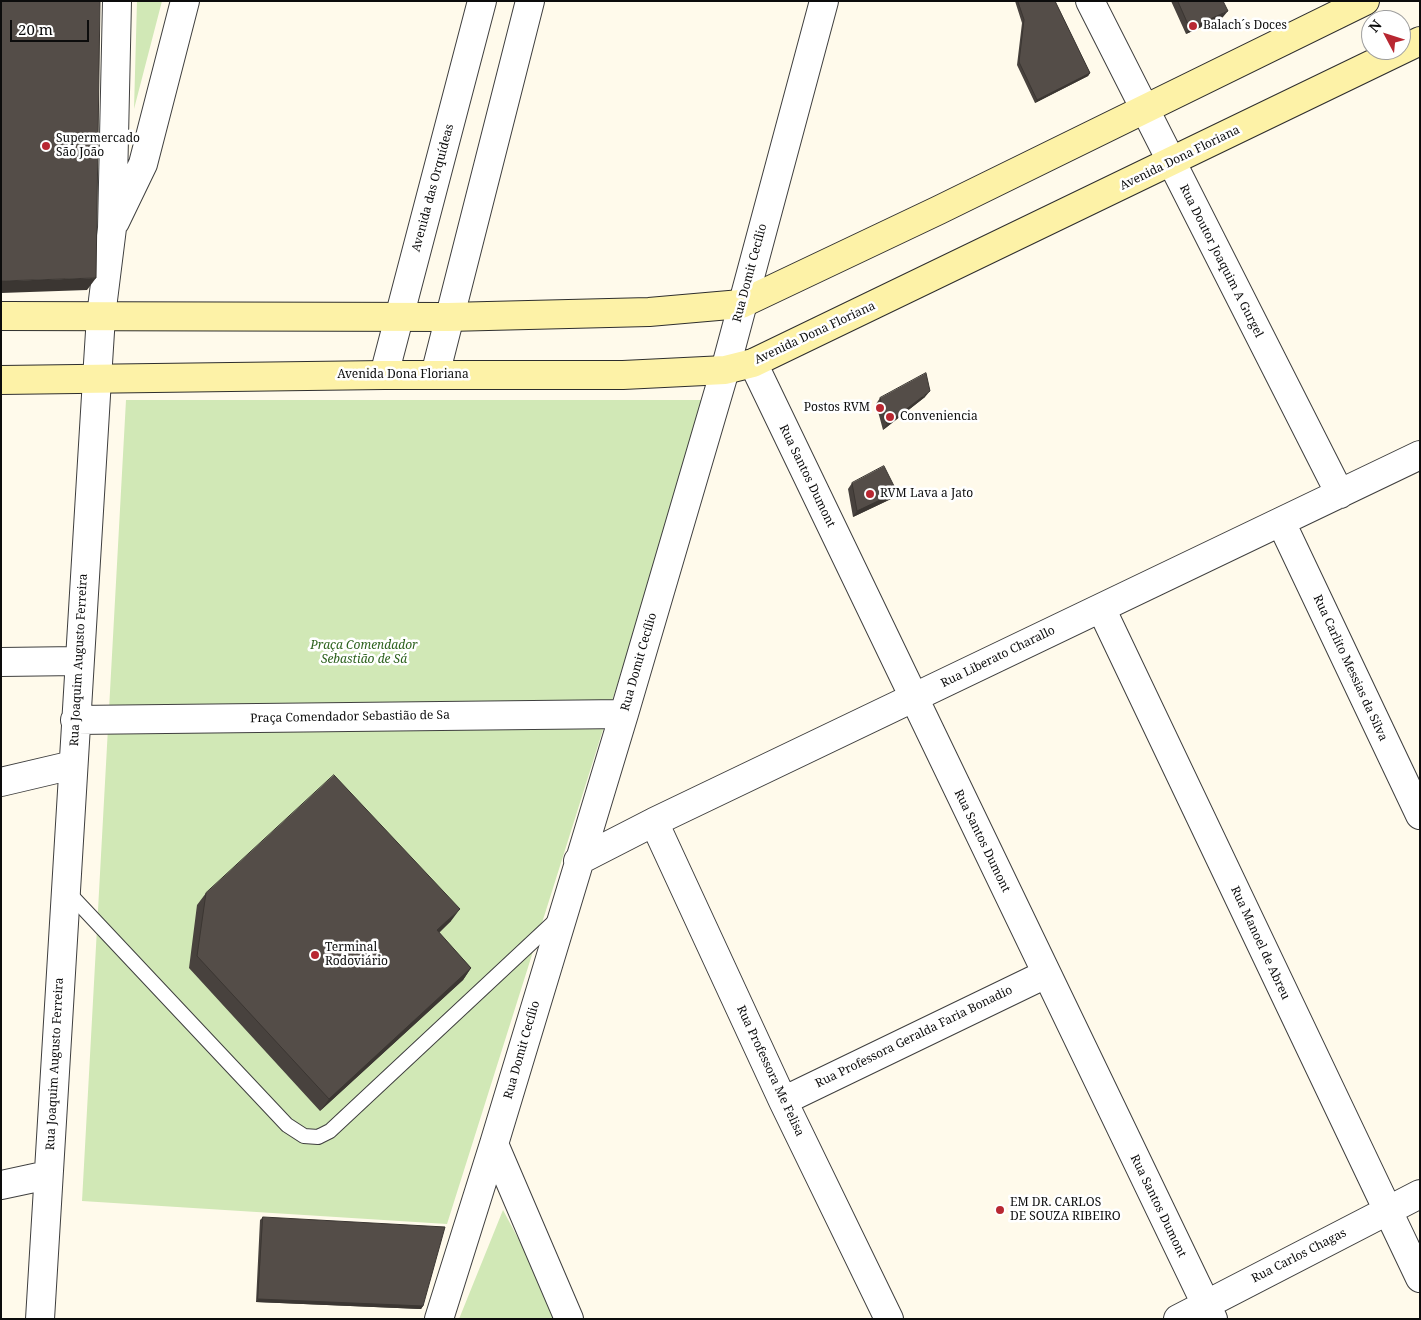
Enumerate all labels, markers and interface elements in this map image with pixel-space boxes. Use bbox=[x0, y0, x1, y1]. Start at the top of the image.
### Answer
scale bar bbox=[12, 10, 91, 42]
north arrow bbox=[1361, 10, 1411, 60]
text: N bbox=[1364, 15, 1386, 36]
text: 20 m bbox=[18, 19, 53, 39]
place label: Balach´s Doces bbox=[1203, 19, 1287, 33]
marker: Balach´s Doces bbox=[1187, 20, 1199, 32]
street label: Avenida das Orquídeas bbox=[409, 122, 457, 254]
street label: Avenida Dona Floriana bbox=[1118, 123, 1242, 193]
place label: Supermercado São João bbox=[56, 132, 140, 160]
marker: Supermercado São João bbox=[40, 140, 52, 152]
street label: Rua Doutor Joaquim A Gurgel bbox=[1176, 182, 1266, 340]
street label: Rua Domit Cecílio bbox=[730, 222, 770, 324]
street label: Avenida Dona Floriana bbox=[752, 299, 878, 367]
street label: Avenida Dona Floriana bbox=[337, 368, 469, 382]
place label: Postos RVM bbox=[804, 401, 870, 415]
marker: Postos RVM bbox=[874, 402, 886, 414]
place label: Conveniencia bbox=[900, 410, 978, 424]
marker: Conveniencia bbox=[884, 411, 896, 423]
street label: Rua Santos Dumont bbox=[776, 422, 838, 530]
place label: RVM Lava a Jato bbox=[880, 487, 973, 501]
marker: RVM Lava a Jato bbox=[864, 488, 876, 500]
street label: Rua Joaquim Augusto Ferreira bbox=[67, 573, 91, 747]
street label: Rua Carlito Messias da Silva bbox=[1310, 593, 1390, 743]
street label: Rua Domit Cecílio bbox=[618, 611, 660, 713]
street label: Rua Liberato Charallo bbox=[939, 623, 1057, 691]
park label: Praça Comendador Sebastião de Sá bbox=[310, 639, 418, 667]
street label: Praça Comendador Sebastião de Sa bbox=[250, 708, 450, 726]
street label: Rua Santos Dumont bbox=[951, 787, 1013, 895]
street label: Rua Manoel de Abreu bbox=[1227, 884, 1293, 1002]
place label: Terminal Rodoviário bbox=[325, 941, 388, 969]
marker: Terminal Rodoviário bbox=[309, 949, 321, 961]
street label: Rua Joaquim Augusto Ferreira bbox=[43, 977, 67, 1151]
street label: Rua Professora Geralda Faria Bonadio bbox=[813, 983, 1015, 1091]
street label: Rua Domit Cecílio bbox=[501, 999, 543, 1101]
street label: Rua Professora Me Felisa bbox=[733, 1003, 807, 1139]
street label: Rua Santos Dumont bbox=[1127, 1152, 1189, 1260]
place label: EM DR. CARLOS DE SOUZA RIBEIRO bbox=[1010, 1196, 1121, 1224]
marker: EM DR. CARLOS DE SOUZA RIBEIRO bbox=[994, 1204, 1006, 1216]
street label: Rua Carlos Chagas bbox=[1249, 1226, 1349, 1286]

